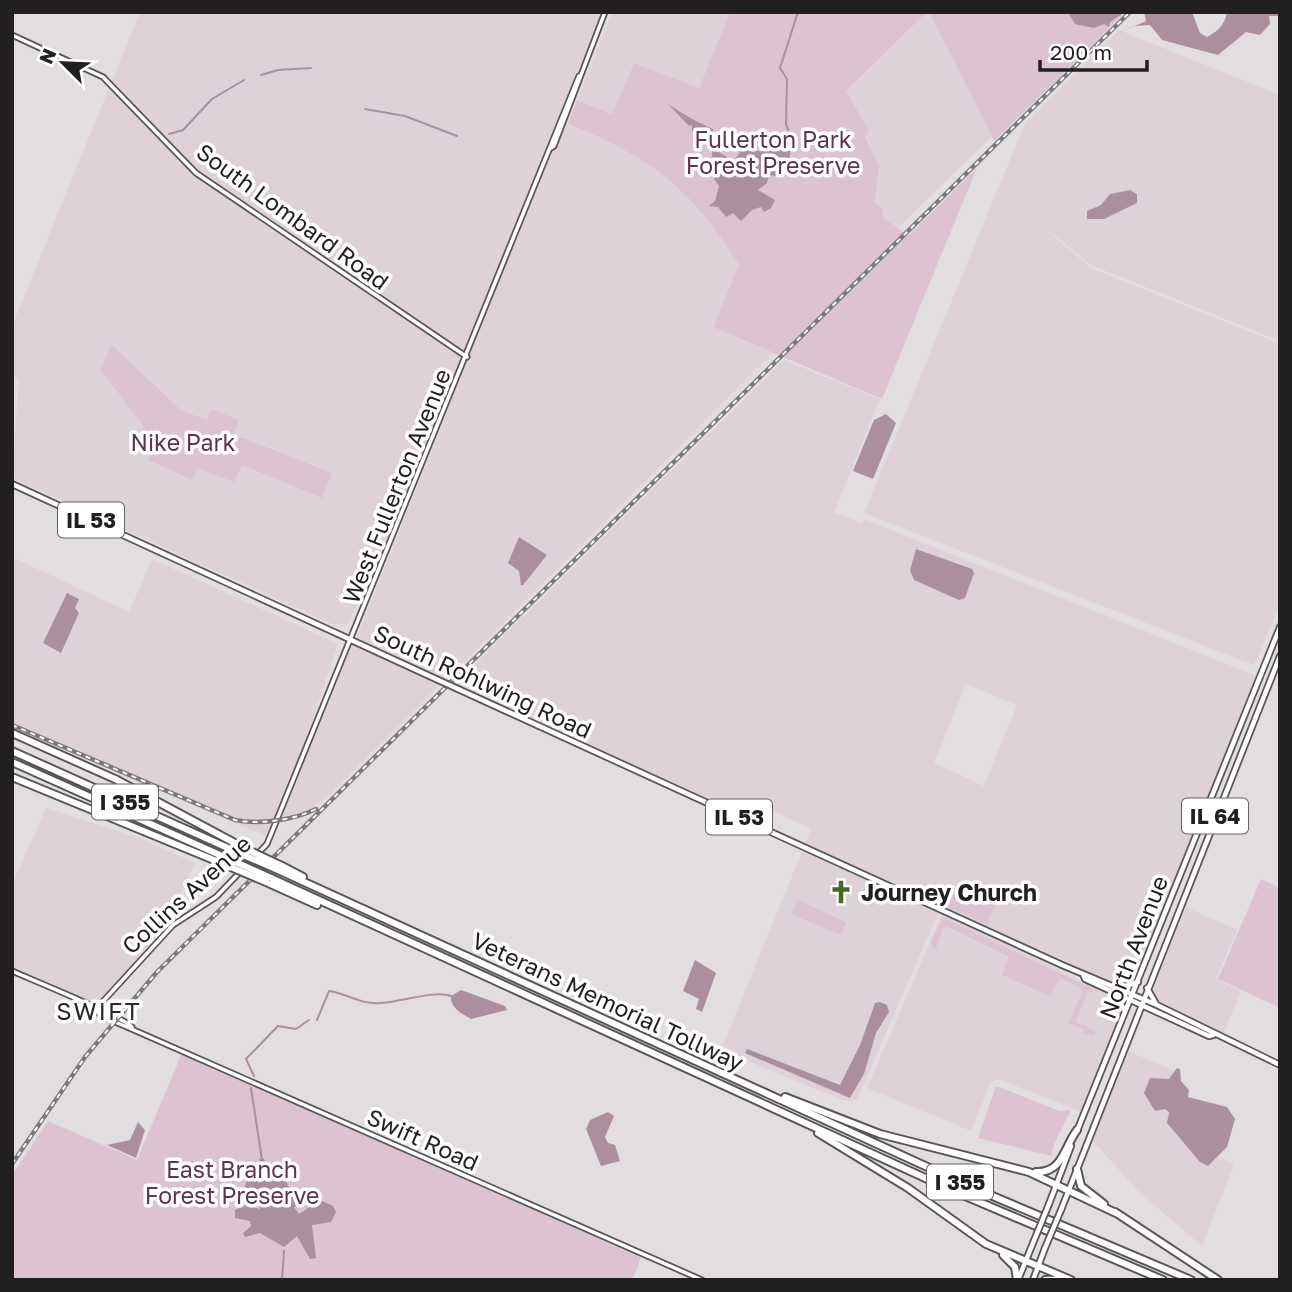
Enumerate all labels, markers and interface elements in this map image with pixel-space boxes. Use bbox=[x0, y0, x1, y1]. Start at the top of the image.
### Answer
north arrow bbox=[28, 28, 98, 98]
scale bar bbox=[1040, 28, 1147, 72]
text: 200 m bbox=[1050, 39, 1112, 65]
text: N bbox=[34, 45, 60, 67]
park label: Fullerton Park Forest Preserve bbox=[686, 125, 860, 179]
street label: South Lombard Road bbox=[191, 137, 395, 295]
street label: West Fullerton Avenue bbox=[336, 365, 456, 607]
park label: Nike Park bbox=[130, 428, 236, 456]
road number: IL 53 bbox=[58, 503, 124, 538]
street label: South Rohlwing Road bbox=[370, 618, 596, 744]
road number: I 355 bbox=[92, 784, 158, 820]
road number: IL 64 bbox=[1182, 798, 1248, 834]
road number: IL 53 bbox=[706, 800, 772, 834]
street label: Collins Avenue bbox=[116, 829, 256, 959]
street label: North Avenue bbox=[1093, 871, 1173, 1023]
church icon: Journey Church bbox=[827, 878, 855, 906]
place label: Journey Church bbox=[861, 878, 1037, 906]
street label: Veterans Memorial Tollway bbox=[468, 926, 748, 1076]
district label: SWIFT bbox=[56, 996, 142, 1025]
street label: Swift Road bbox=[363, 1102, 483, 1176]
park label: East Branch Forest Preserve bbox=[145, 1155, 319, 1209]
road number: I 355 bbox=[927, 1164, 993, 1200]

